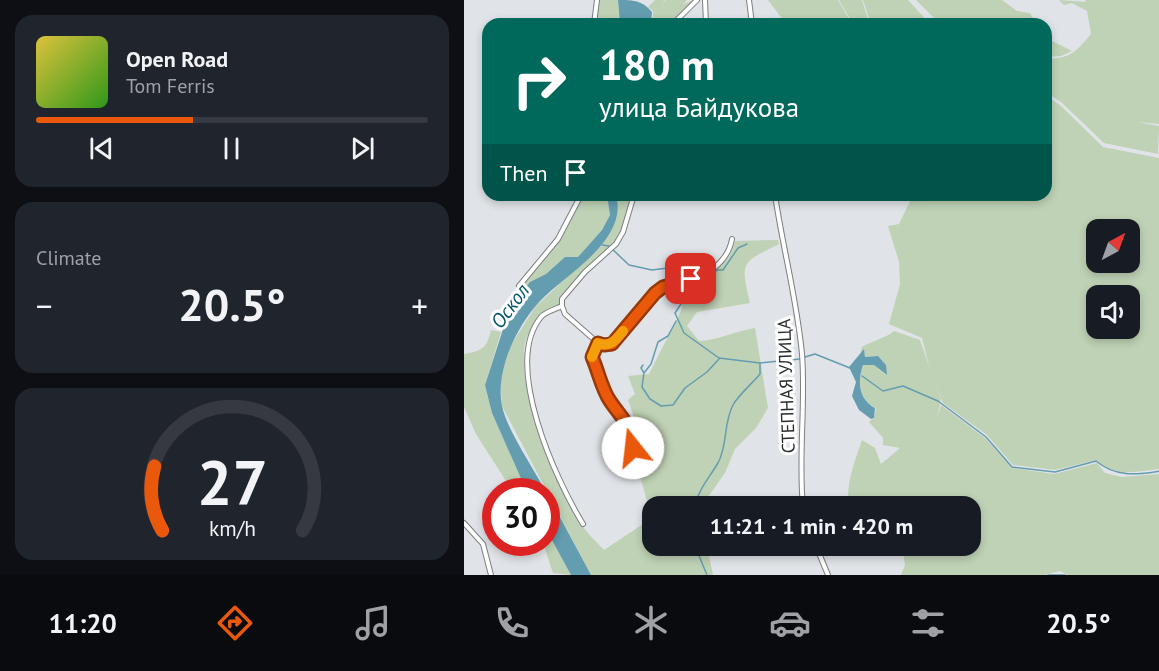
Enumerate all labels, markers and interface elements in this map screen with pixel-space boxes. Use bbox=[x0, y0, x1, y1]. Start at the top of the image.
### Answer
text: 180 m bbox=[599, 37, 715, 92]
icon: right bbox=[500, 42, 578, 120]
text: Open Road bbox=[126, 45, 228, 73]
text: Tom Ferris bbox=[126, 73, 215, 99]
text: улица Байдукова bbox=[599, 90, 799, 124]
icon: previous bbox=[85, 132, 118, 165]
icon: pause bbox=[215, 132, 248, 165]
icon: next bbox=[346, 132, 379, 165]
icon: arrive bbox=[559, 156, 592, 189]
text: Then bbox=[500, 159, 547, 187]
north arrow bbox=[1086, 219, 1140, 273]
map controls bbox=[1086, 219, 1140, 339]
text: Climate bbox=[36, 245, 102, 271]
pin bbox=[665, 253, 716, 304]
icon: arrive bbox=[674, 262, 707, 295]
text: 20.5° bbox=[178, 275, 286, 333]
water label: Оскол bbox=[485, 278, 535, 334]
text: − bbox=[36, 284, 53, 327]
text: + bbox=[411, 284, 428, 327]
button: sound bbox=[1086, 285, 1140, 339]
street label: СТЕПНАЯ УЛИЦА bbox=[772, 318, 800, 454]
position arrow bbox=[601, 416, 665, 480]
text: 27 bbox=[197, 441, 267, 522]
speed limit sign: 30 bbox=[482, 478, 560, 556]
text: 11:21 · 1 min · 420 m bbox=[710, 512, 913, 540]
text: km/h bbox=[208, 515, 255, 543]
icon: directions bbox=[214, 602, 256, 644]
icon: music bbox=[352, 602, 394, 644]
icon: phone bbox=[491, 602, 533, 644]
icon: climate bbox=[630, 602, 672, 644]
icon: car bbox=[769, 602, 811, 644]
icon: filters bbox=[907, 602, 949, 644]
text: 11:20 bbox=[48, 606, 117, 640]
text: 20.5° bbox=[1046, 606, 1111, 640]

